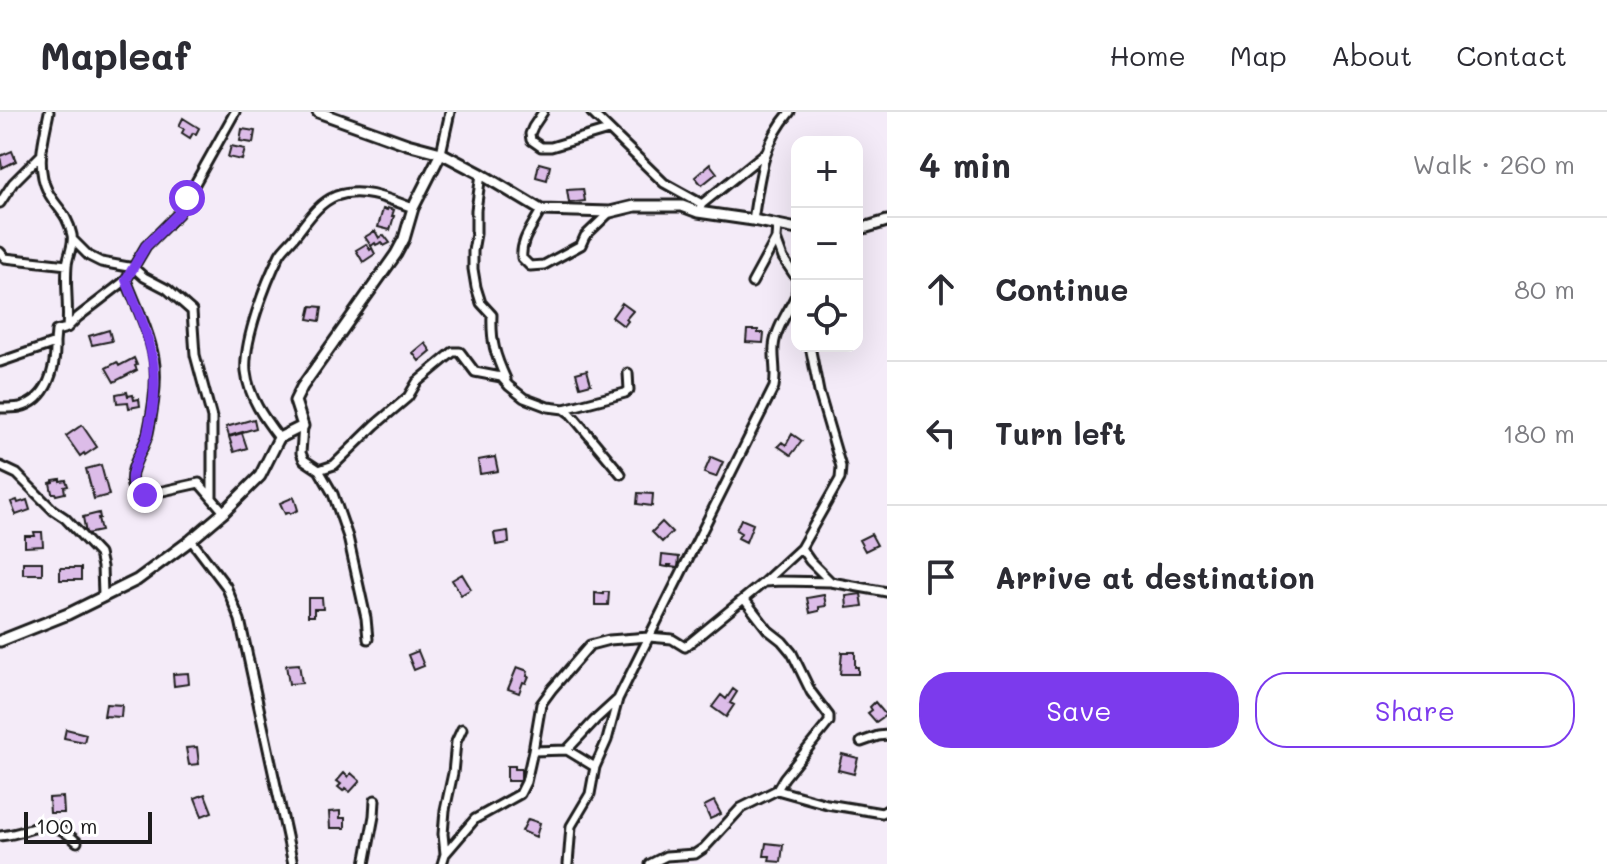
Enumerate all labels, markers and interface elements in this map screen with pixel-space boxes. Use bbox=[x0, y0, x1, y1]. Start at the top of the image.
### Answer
text: Mapleaf bbox=[40, 30, 191, 80]
text: Home bbox=[1110, 37, 1186, 73]
text: Map bbox=[1230, 37, 1287, 73]
text: About bbox=[1331, 37, 1412, 73]
text: Contact bbox=[1456, 37, 1567, 73]
map controls bbox=[791, 136, 863, 352]
button: + bbox=[791, 136, 863, 208]
text: 4 min bbox=[919, 142, 1011, 187]
text: Walk · 260 m bbox=[1412, 147, 1575, 181]
route start bbox=[169, 180, 205, 216]
button: − bbox=[791, 208, 863, 280]
icon: ahead bbox=[919, 267, 963, 311]
text: Continue bbox=[995, 269, 1128, 309]
text: 80 m bbox=[1514, 272, 1575, 306]
button: locate bbox=[791, 280, 863, 352]
icon: left bbox=[919, 411, 963, 455]
text: Turn left bbox=[995, 413, 1126, 453]
text: 180 m bbox=[1503, 416, 1575, 450]
route end bbox=[127, 477, 163, 513]
icon: arrive bbox=[919, 555, 963, 599]
text: Arrive at destination bbox=[995, 557, 1315, 597]
button: Save bbox=[919, 672, 1239, 748]
button: Share bbox=[1255, 672, 1575, 748]
scale bar bbox=[24, 808, 152, 844]
text: 100 m bbox=[36, 811, 98, 840]

